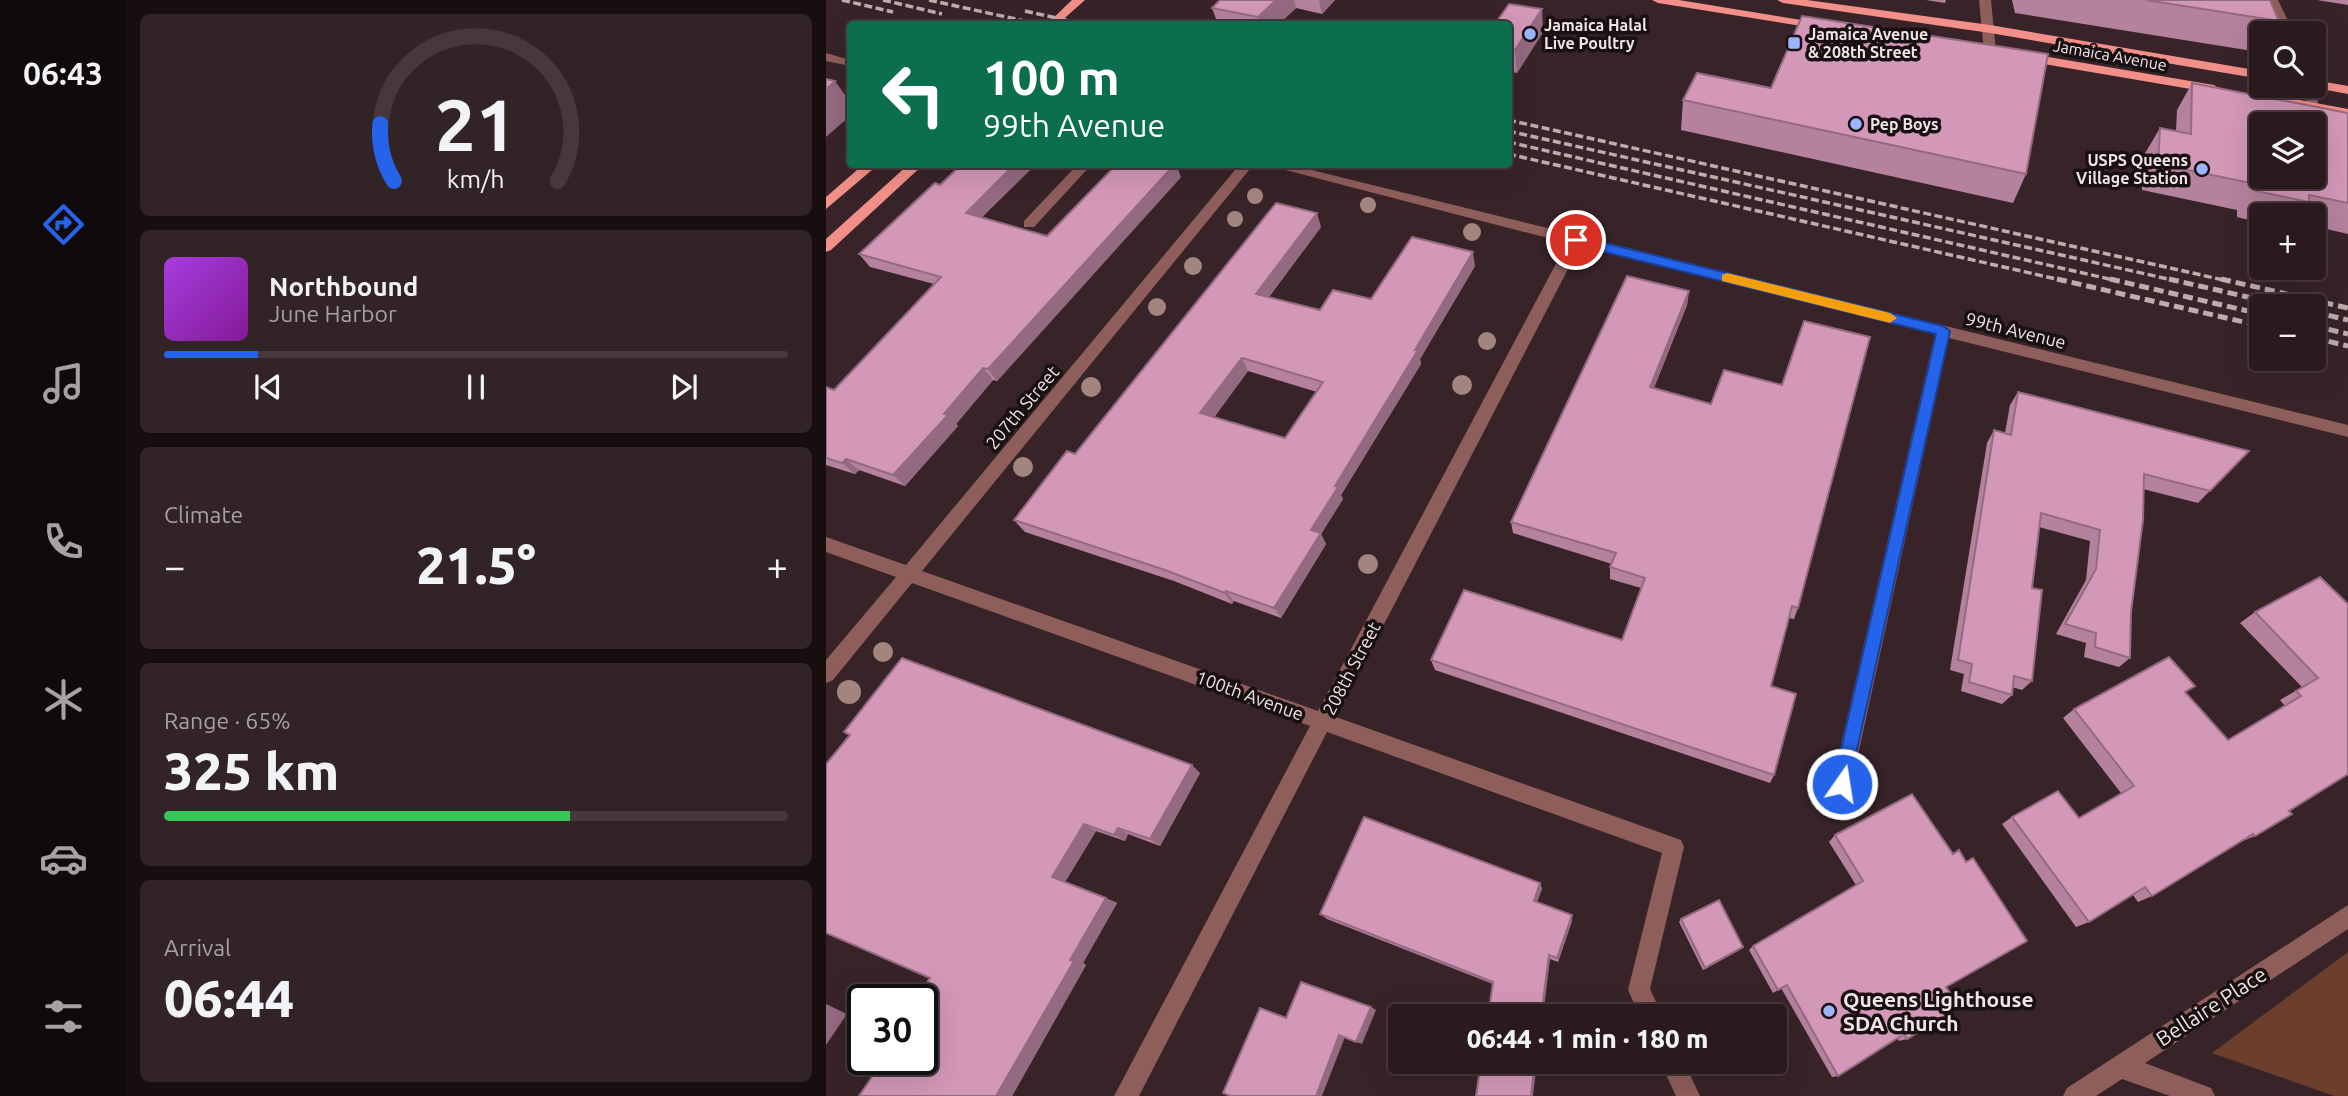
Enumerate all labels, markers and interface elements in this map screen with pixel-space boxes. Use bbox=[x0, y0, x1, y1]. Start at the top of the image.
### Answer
place label: Jamaica Halal Live Poultry bbox=[1544, 16, 1647, 52]
map controls bbox=[2249, 21, 2326, 371]
button: search bbox=[2249, 21, 2326, 98]
place label: Jamaica Avenue & 208th Street bbox=[1808, 25, 1928, 61]
marker: Jamaica Halal Live Poultry bbox=[1522, 26, 1538, 42]
marker: Jamaica Avenue & 208th Street bbox=[1786, 35, 1802, 51]
street label: Jamaica Avenue bbox=[2052, 36, 2168, 74]
icon: left bbox=[868, 49, 959, 140]
text: 100 m bbox=[983, 49, 1120, 104]
text: 06:43 bbox=[23, 55, 103, 91]
text: 21 bbox=[435, 84, 517, 166]
text: 99th Avenue bbox=[983, 107, 1165, 143]
button: layers bbox=[2249, 112, 2326, 189]
place label: Pep Boys bbox=[1870, 115, 1939, 133]
marker: Pep Boys bbox=[1848, 116, 1864, 132]
place label: USPS Queens Village Station bbox=[2076, 151, 2188, 187]
marker: USPS Queens Village Station bbox=[2194, 161, 2210, 177]
text: km/h bbox=[447, 165, 505, 193]
icon: directions bbox=[39, 200, 88, 249]
button: + bbox=[2249, 203, 2326, 280]
pin bbox=[1546, 210, 1606, 270]
icon: arrive bbox=[1557, 221, 1595, 259]
text: Northbound bbox=[269, 272, 418, 301]
button: − bbox=[2249, 294, 2326, 371]
text: June Harbor bbox=[269, 301, 397, 326]
street label: 99th Avenue bbox=[1964, 308, 2068, 352]
icon: music bbox=[39, 359, 88, 408]
street label: 207th Street bbox=[981, 361, 1063, 453]
icon: previous bbox=[249, 368, 287, 406]
icon: pause bbox=[457, 368, 495, 406]
icon: next bbox=[665, 368, 703, 406]
text: Climate bbox=[164, 502, 243, 527]
icon: phone bbox=[39, 517, 88, 566]
text: 21.5° bbox=[416, 536, 536, 594]
text: − bbox=[164, 545, 185, 587]
text: + bbox=[767, 545, 788, 587]
street label: 208th Street bbox=[1318, 618, 1384, 718]
street label: 100th Avenue bbox=[1194, 666, 1306, 724]
icon: climate bbox=[39, 675, 88, 724]
text: Range · 65% bbox=[164, 708, 291, 733]
text: 325 km bbox=[164, 742, 339, 800]
position arrow bbox=[1805, 747, 1879, 821]
icon: car bbox=[39, 834, 88, 883]
text: Arrival bbox=[164, 935, 231, 960]
street label: Bellaire Place bbox=[2151, 962, 2271, 1050]
text: 06:44 bbox=[164, 969, 294, 1027]
speed limit sign: 30 bbox=[847, 984, 938, 1075]
place label: Queens Lighthouse SDA Church bbox=[1843, 987, 2034, 1035]
icon: filters bbox=[39, 992, 88, 1041]
marker: Queens Lighthouse SDA Church bbox=[1821, 1003, 1837, 1019]
text: 06:44 · 1 min · 180 m bbox=[1467, 1024, 1708, 1053]

